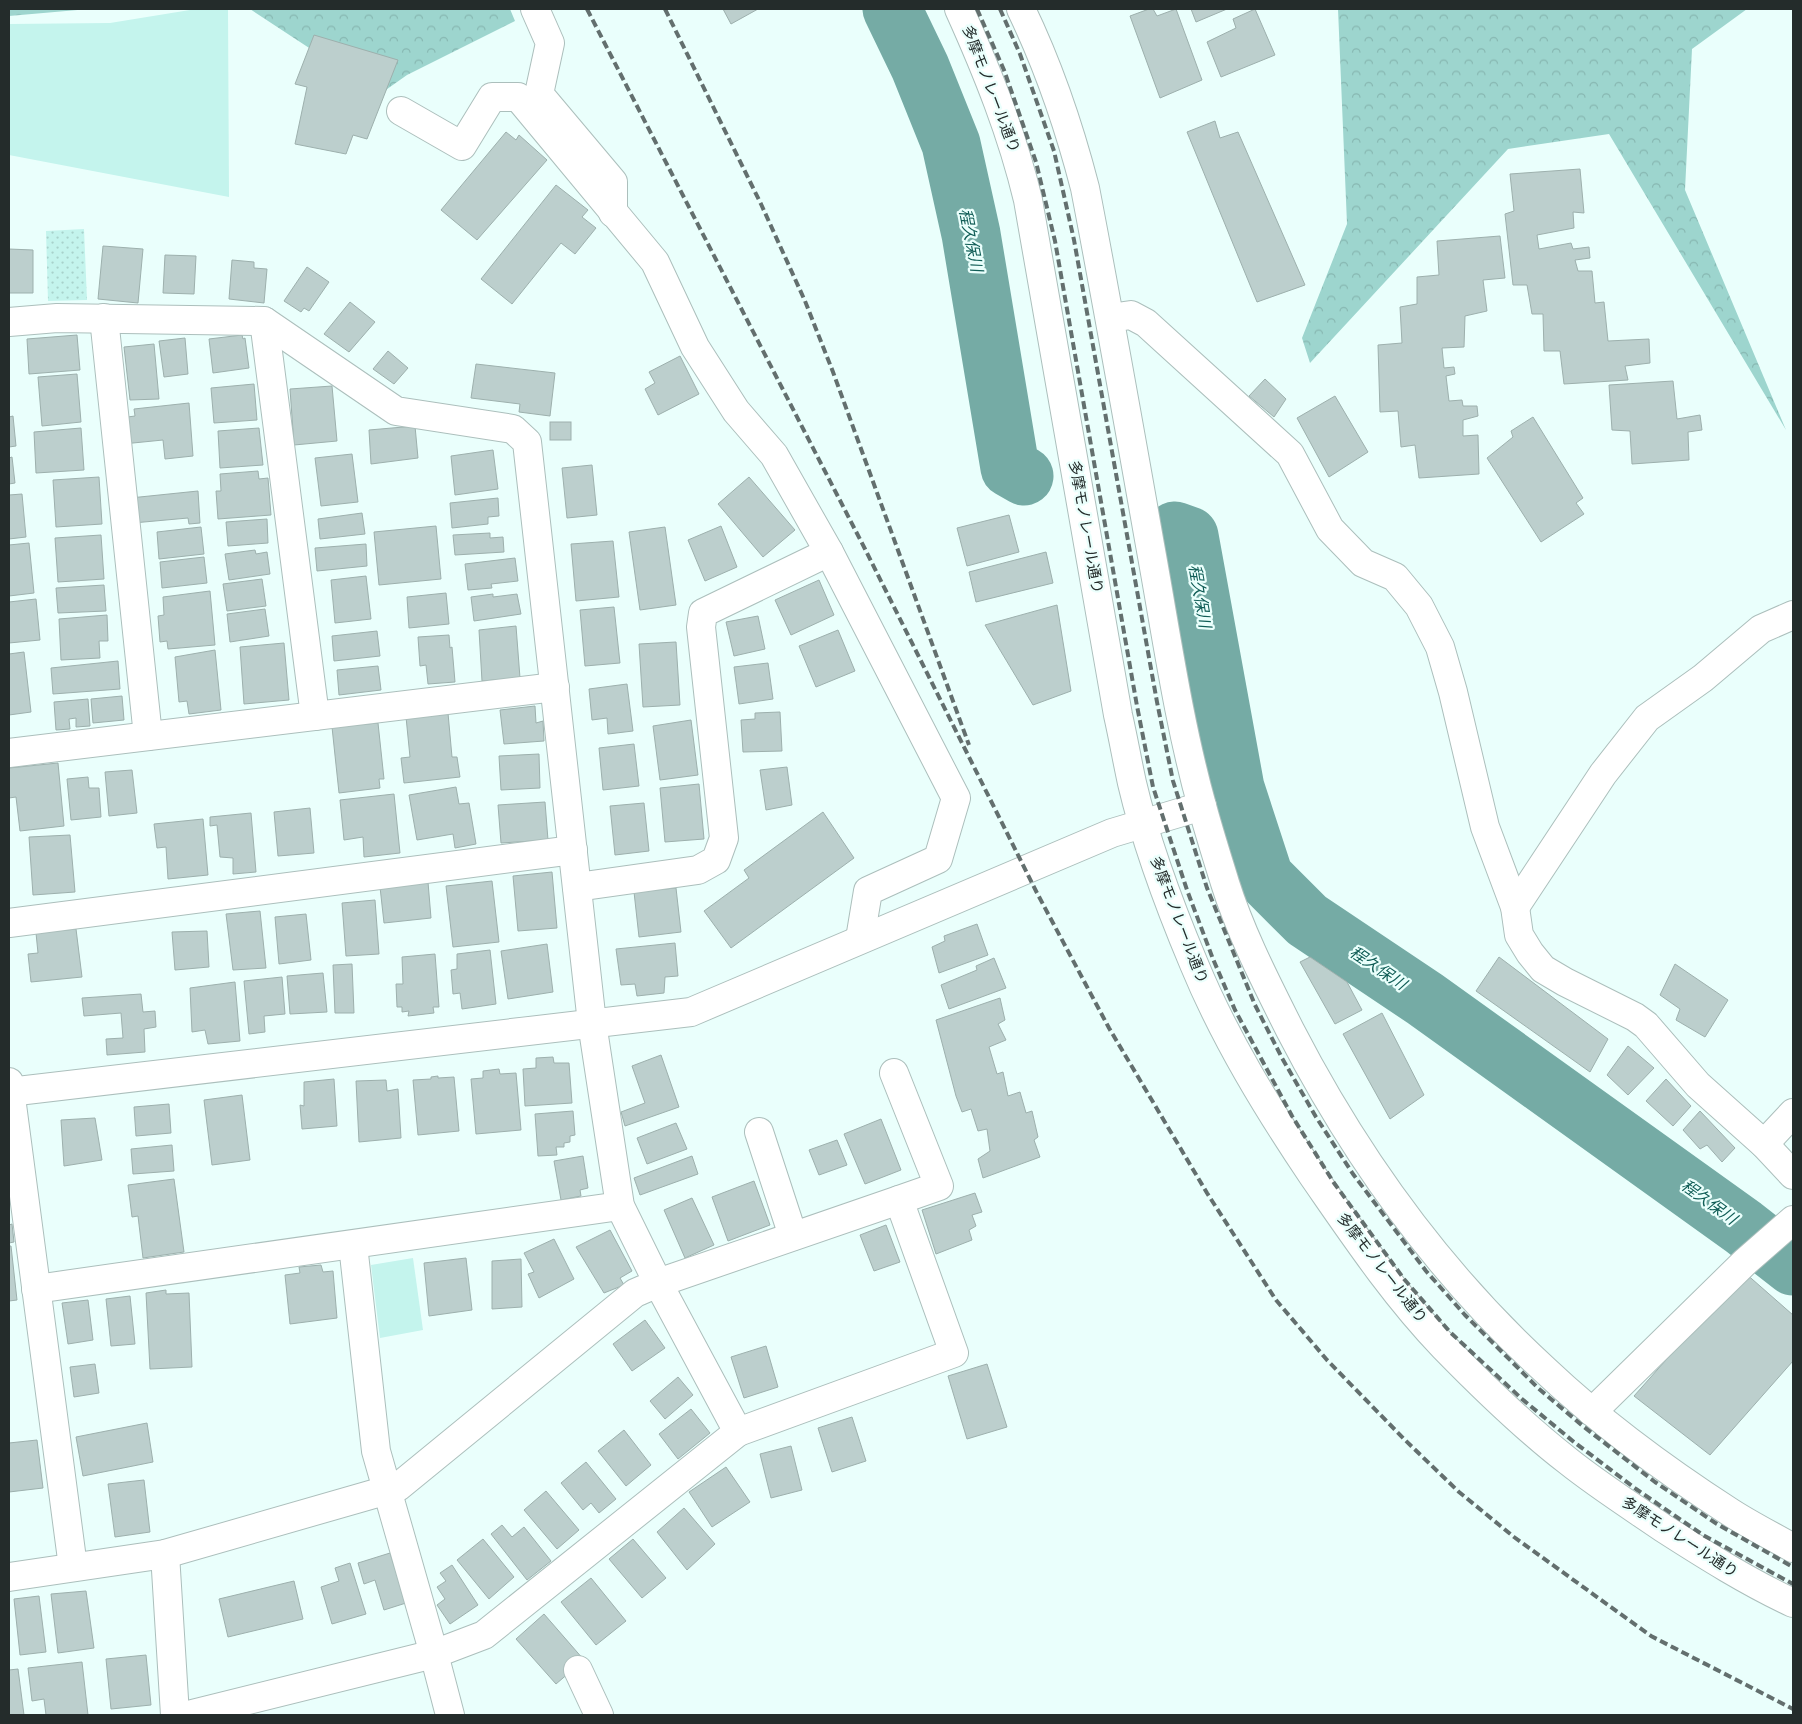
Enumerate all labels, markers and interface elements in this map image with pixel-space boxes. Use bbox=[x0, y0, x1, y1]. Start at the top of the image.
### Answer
street label: 多摩モノレール通り bbox=[958, 23, 1024, 155]
water label: 程久保川 bbox=[956, 207, 987, 275]
street label: 多摩モノレール通り bbox=[1065, 459, 1107, 595]
water label: 程久保川 bbox=[1185, 563, 1215, 631]
street label: 多摩モノレール通り bbox=[1146, 854, 1212, 986]
water label: 程久保川 bbox=[1346, 942, 1411, 995]
water label: 程久保川 bbox=[1678, 1176, 1742, 1230]
street label: 多摩モノレール通り bbox=[1333, 1209, 1431, 1327]
street label: 多摩モノレール通り bbox=[1618, 1493, 1742, 1581]

